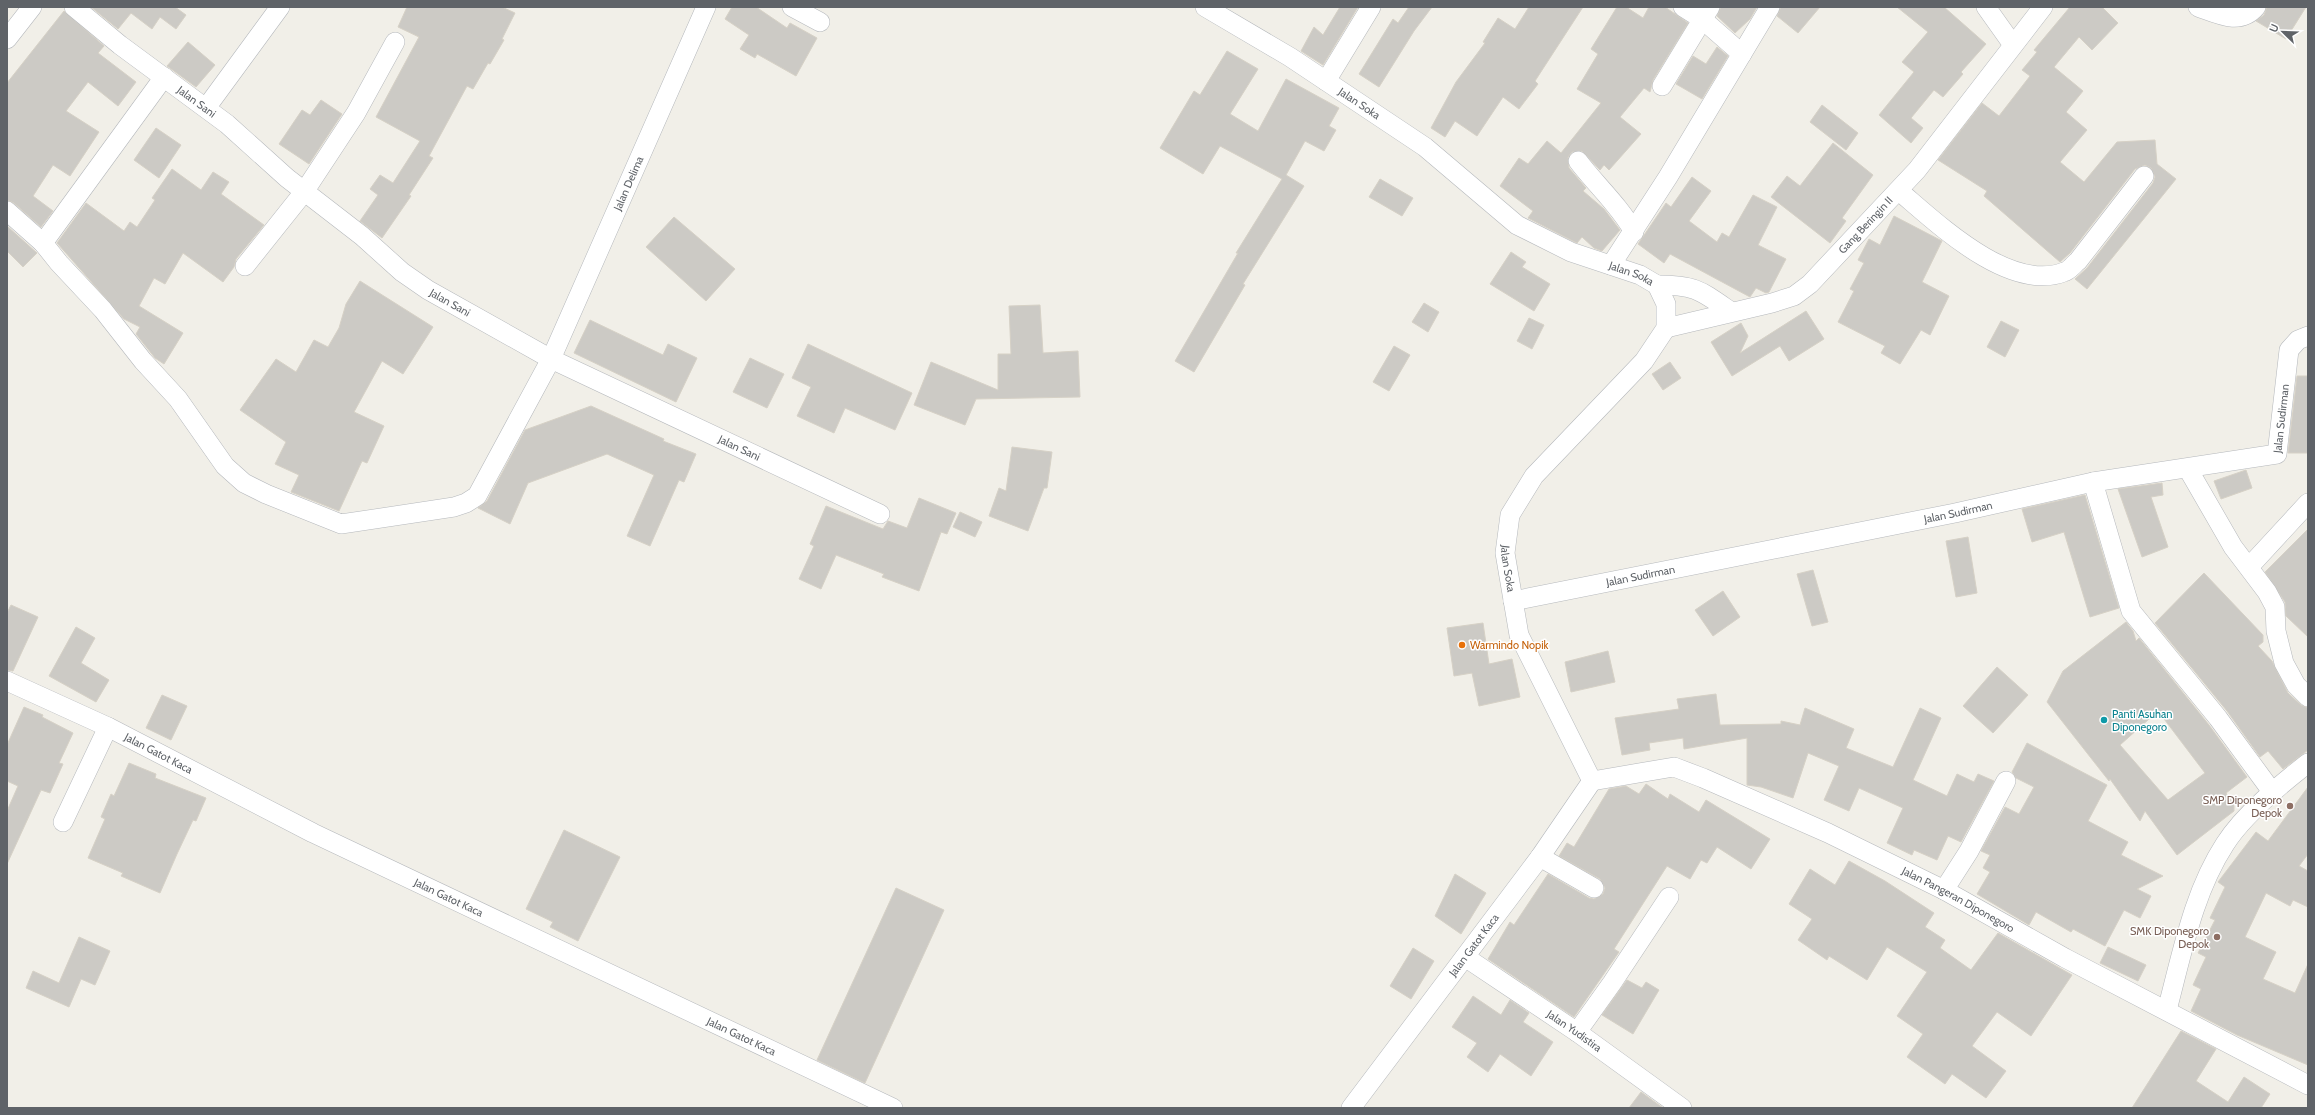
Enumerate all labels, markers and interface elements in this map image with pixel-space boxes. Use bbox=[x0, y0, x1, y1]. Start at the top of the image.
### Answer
north arrow bbox=[2263, 12, 2303, 52]
text: U bbox=[2266, 22, 2282, 34]
street label: Jalan Sani bbox=[174, 82, 219, 121]
street label: Jalan Soka bbox=[1335, 84, 1383, 123]
street label: Jalan Delima bbox=[610, 153, 647, 214]
street label: Gang Beringin II bbox=[1835, 193, 1896, 256]
street label: Jalan Soka bbox=[1606, 258, 1657, 289]
street label: Jalan Sani bbox=[426, 285, 473, 319]
street label: Jalan Sudirman bbox=[2270, 383, 2292, 455]
street label: Jalan Sani bbox=[715, 431, 763, 464]
street label: Jalan Sudirman bbox=[1922, 498, 1994, 526]
street label: Jalan Soka bbox=[1498, 543, 1519, 594]
street label: Jalan Sudirman bbox=[1604, 562, 1676, 589]
place label: Warmindo Nopik bbox=[1470, 638, 1549, 652]
marker: Warmindo Nopik bbox=[1457, 640, 1467, 650]
place label: Panti Asuhan Diponegoro bbox=[2112, 707, 2172, 734]
marker: Panti Asuhan Diponegoro bbox=[2099, 715, 2109, 725]
street label: Jalan Gatot Kaca bbox=[121, 729, 196, 777]
place label: SMP Diponegoro Depok bbox=[2203, 793, 2282, 820]
marker: SMP Diponegoro Depok bbox=[2285, 801, 2295, 811]
street label: Jalan Pangeran Diponegoro bbox=[1899, 863, 2017, 935]
street label: Jalan Gatot Kaca bbox=[411, 875, 486, 920]
street label: Jalan Gatot Kaca bbox=[1445, 910, 1502, 980]
place label: SMK Diponegoro Depok bbox=[2130, 924, 2209, 951]
marker: SMK Diponegoro Depok bbox=[2212, 932, 2222, 942]
street label: Jalan Yudistira bbox=[1544, 1006, 1605, 1055]
street label: Jalan Gatot Kaca bbox=[704, 1013, 779, 1059]

